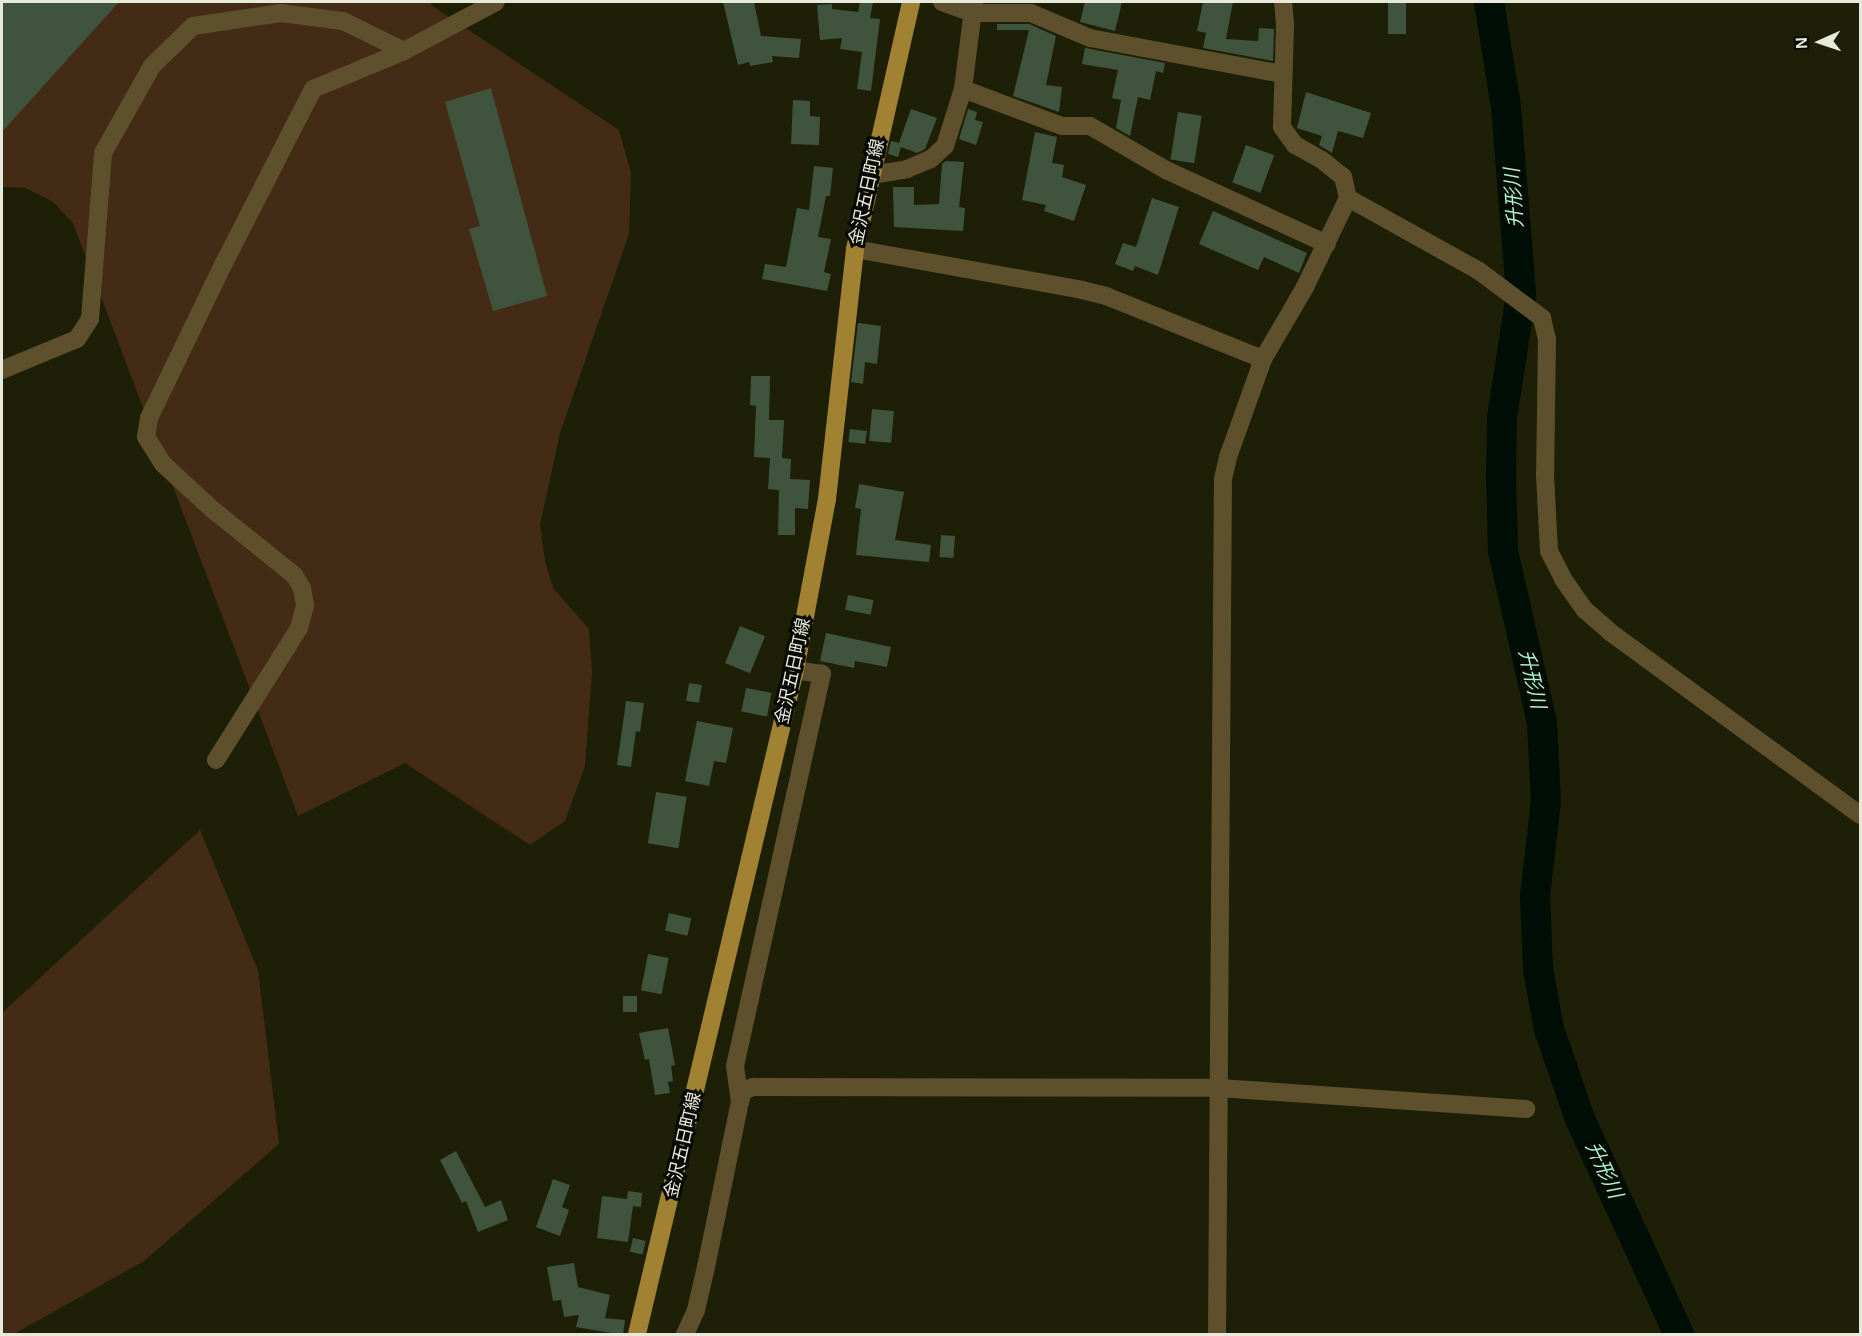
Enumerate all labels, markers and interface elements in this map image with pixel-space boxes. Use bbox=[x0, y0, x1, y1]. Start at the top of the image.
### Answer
north arrow bbox=[1790, 12, 1850, 72]
text: N bbox=[1793, 37, 1810, 49]
street label: 金沢五日町線 bbox=[845, 137, 889, 247]
water label: 升形川 bbox=[1500, 167, 1528, 229]
street label: 金沢五日町線 bbox=[771, 616, 815, 726]
water label: 升形川 bbox=[1514, 647, 1550, 711]
street label: 金沢五日町線 bbox=[660, 1090, 706, 1200]
water label: 升形川 bbox=[1580, 1138, 1628, 1202]

